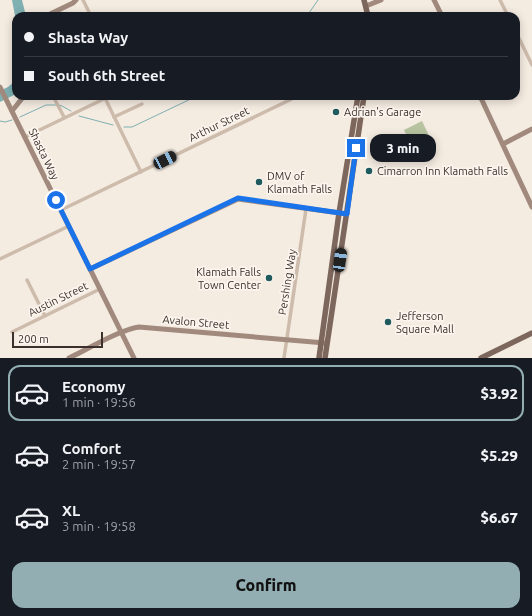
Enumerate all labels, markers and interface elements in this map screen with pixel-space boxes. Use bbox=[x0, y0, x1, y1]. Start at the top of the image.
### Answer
text: Shasta Way bbox=[48, 29, 128, 46]
text: South 6th Street bbox=[48, 67, 165, 84]
street label: Arthur Street bbox=[187, 104, 252, 144]
place label: Adrian's Garage bbox=[344, 106, 421, 118]
marker: Adrian's Garage bbox=[331, 107, 341, 117]
street label: Shasta Way bbox=[26, 126, 62, 182]
callout: 3 min bbox=[370, 134, 436, 162]
route end bbox=[347, 139, 365, 157]
text: 3 min bbox=[386, 141, 420, 155]
car bbox=[152, 149, 178, 171]
place label: Cimarron Inn Klamath Falls bbox=[377, 165, 508, 177]
marker: Cimarron Inn Klamath Falls bbox=[364, 166, 374, 176]
place label: DMV of Klamath Falls bbox=[267, 170, 332, 195]
marker: DMV of Klamath Falls bbox=[254, 177, 264, 187]
route start bbox=[47, 191, 65, 209]
car bbox=[332, 247, 348, 273]
street label: Pershing Way bbox=[276, 248, 298, 316]
place label: Klamath Falls Town Center bbox=[196, 266, 262, 291]
marker: Klamath Falls Town Center bbox=[264, 273, 274, 283]
street label: Austin Street bbox=[26, 279, 90, 319]
place label: Jefferson Square Mall bbox=[396, 310, 454, 335]
street label: Avalon Street bbox=[162, 313, 230, 331]
marker: Jefferson Square Mall bbox=[383, 317, 393, 327]
scale bar bbox=[12, 330, 103, 349]
text: 200 m bbox=[18, 333, 49, 345]
icon: car bbox=[14, 375, 50, 411]
text: Economy bbox=[62, 378, 126, 395]
text: $3.92 bbox=[480, 385, 518, 402]
text: 1 min · 19:56 bbox=[62, 395, 136, 409]
icon: car bbox=[14, 437, 50, 473]
text: Comfort bbox=[62, 440, 121, 457]
text: $5.29 bbox=[480, 447, 518, 464]
text: 2 min · 19:57 bbox=[62, 457, 136, 471]
icon: car bbox=[14, 499, 50, 535]
text: XL bbox=[62, 502, 80, 519]
text: $6.67 bbox=[480, 509, 518, 526]
text: 3 min · 19:58 bbox=[62, 519, 136, 533]
button: Confirm bbox=[12, 562, 520, 608]

